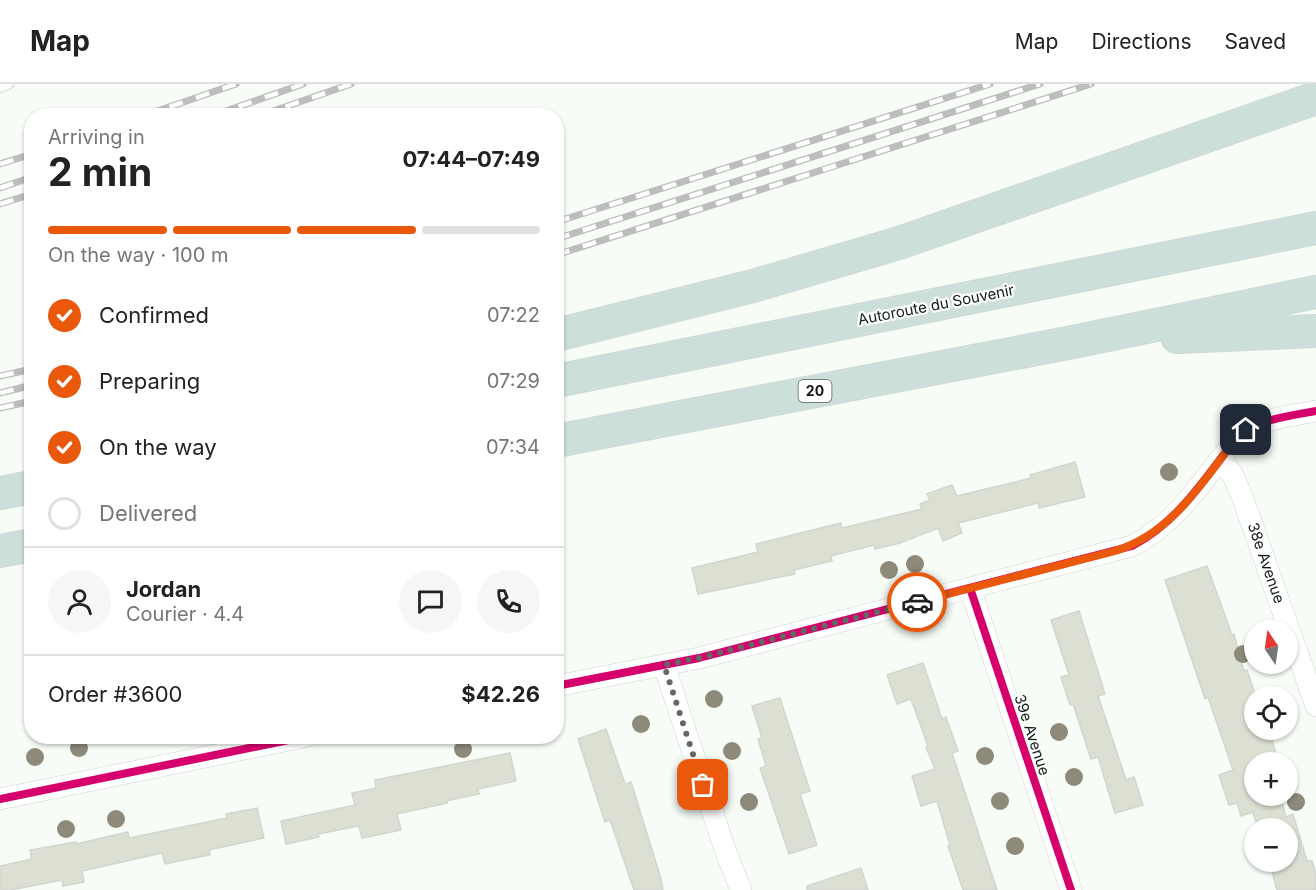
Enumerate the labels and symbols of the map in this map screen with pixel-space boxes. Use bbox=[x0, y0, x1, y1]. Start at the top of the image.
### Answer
street label: Autoroute du Souvenir bbox=[856, 280, 1016, 329]
road number: 20 bbox=[798, 380, 832, 402]
pin bbox=[1220, 404, 1271, 455]
street label: 38e Avenue bbox=[1244, 520, 1289, 606]
courier bbox=[887, 572, 947, 632]
north arrow bbox=[1244, 620, 1298, 674]
street label: 39e Avenue bbox=[1010, 692, 1055, 778]
pin bbox=[677, 759, 728, 810]

